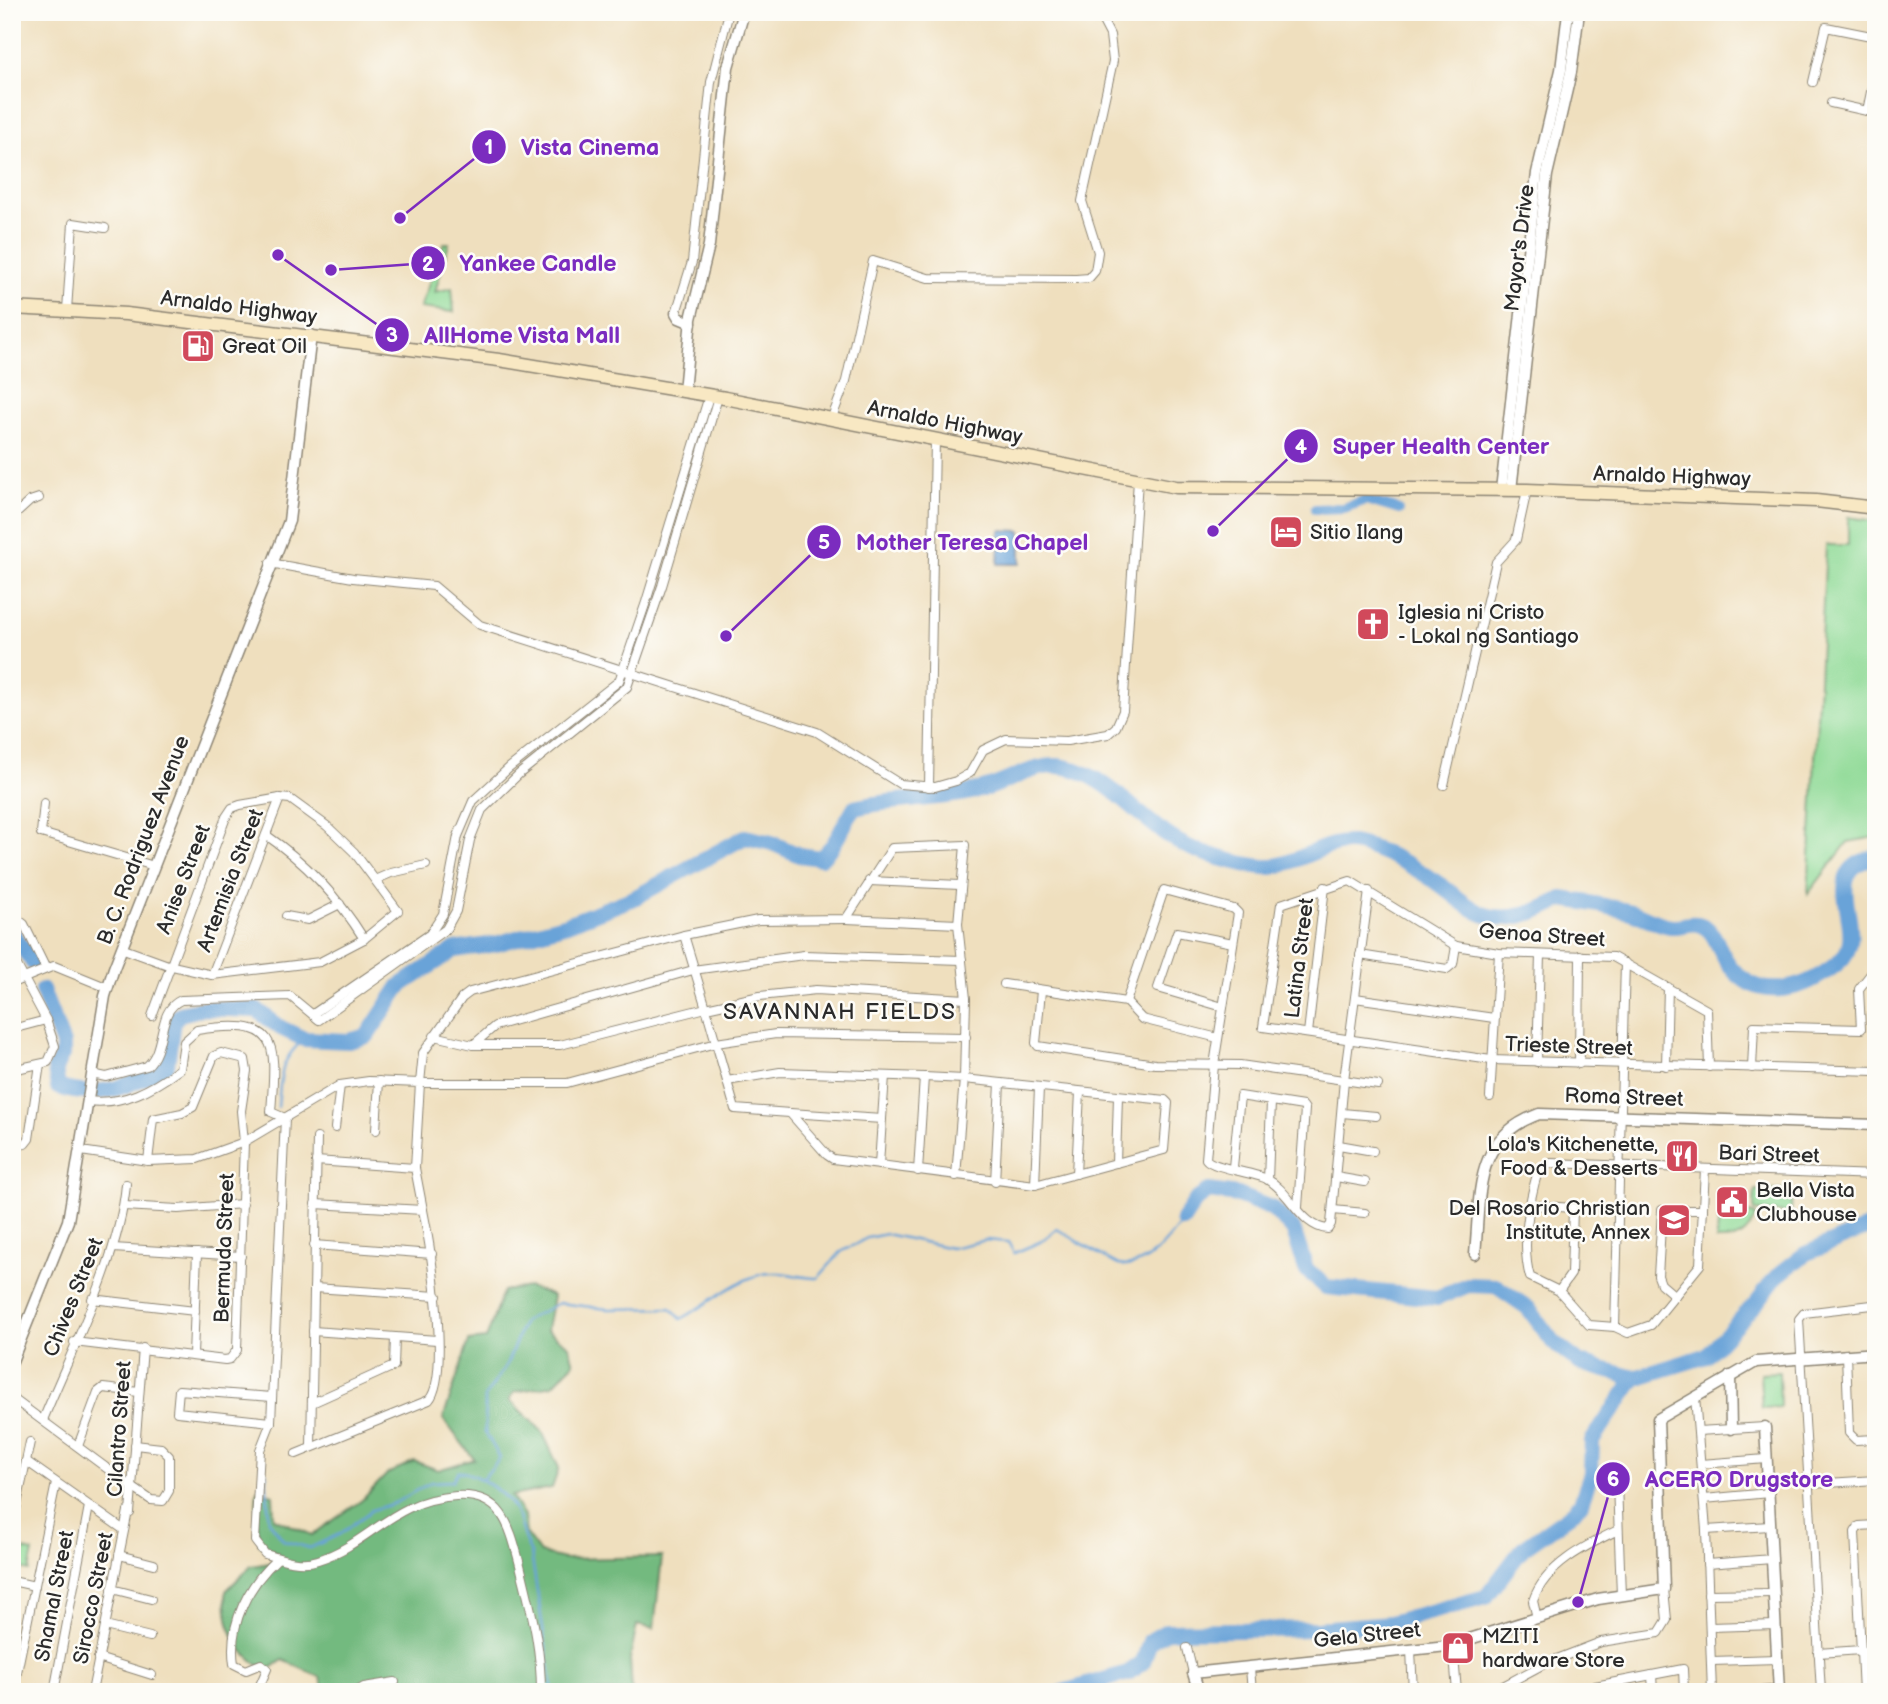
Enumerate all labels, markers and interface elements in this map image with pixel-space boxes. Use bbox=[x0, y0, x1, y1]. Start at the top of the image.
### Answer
callout: Vista Cinema bbox=[472, 125, 673, 169]
text: Vista Cinema bbox=[521, 134, 659, 162]
text: 1 bbox=[485, 135, 493, 160]
street label: Mayor's Drive bbox=[1499, 183, 1540, 313]
callout: Yankee Candle bbox=[411, 241, 631, 285]
text: Yankee Candle bbox=[460, 250, 617, 278]
text: 2 bbox=[422, 252, 435, 277]
street label: Arnaldo Highway bbox=[159, 285, 319, 330]
callout: AllHome Vista Mall bbox=[375, 313, 635, 357]
text: AllHome Vista Mall bbox=[423, 322, 620, 350]
text: 3 bbox=[386, 323, 398, 348]
fuel station icon: Great Oil bbox=[179, 327, 217, 365]
place label: Great Oil bbox=[222, 334, 307, 359]
street label: Arnaldo Highway bbox=[865, 395, 1025, 450]
callout: Super Health Center bbox=[1284, 424, 1563, 468]
text: Super Health Center bbox=[1333, 433, 1550, 461]
text: 4 bbox=[1295, 435, 1308, 460]
street label: Arnaldo Highway bbox=[1593, 461, 1752, 492]
hotel icon: Sitio Ilang bbox=[1267, 513, 1305, 551]
callout: Mother Teresa Chapel bbox=[807, 520, 1102, 564]
place label: Sitio Ilang bbox=[1310, 520, 1403, 545]
text: Mother Teresa Chapel bbox=[856, 529, 1088, 557]
text: 5 bbox=[818, 530, 830, 555]
place label: Iglesia ni Cristo - Lokal ng Santiago bbox=[1398, 600, 1579, 649]
church icon: Iglesia ni Cristo - Lokal ng Santiago bbox=[1354, 605, 1392, 643]
street label: B. C. Rodriguez Avenue bbox=[92, 732, 195, 948]
street label: Artemisia Street bbox=[192, 805, 269, 955]
street label: Anise Street bbox=[151, 820, 216, 938]
street label: Latina Street bbox=[1280, 896, 1319, 1020]
street label: Genoa Street bbox=[1478, 919, 1607, 952]
district label: SAVANNAH FIELDS bbox=[723, 998, 957, 1026]
street label: Trieste Street bbox=[1505, 1032, 1634, 1061]
street label: Roma Street bbox=[1564, 1083, 1684, 1112]
place label: Lola's Kitchenette, Food & Desserts bbox=[1487, 1132, 1658, 1181]
restaurant icon: Lola's Kitchenette, Food & Desserts bbox=[1663, 1137, 1701, 1175]
street label: Bari Street bbox=[1718, 1140, 1821, 1169]
street label: Bermuda Street bbox=[209, 1172, 240, 1324]
place label: Bella Vista Clubhouse bbox=[1756, 1178, 1857, 1227]
public building icon: Bella Vista Clubhouse bbox=[1713, 1183, 1751, 1221]
place label: Del Rosario Christian Institute, Annex bbox=[1448, 1196, 1650, 1245]
school or university icon: Del Rosario Christian Institute, Annex bbox=[1655, 1201, 1693, 1239]
street label: Chives Street bbox=[38, 1233, 109, 1360]
street label: Cilantro Street bbox=[102, 1359, 137, 1498]
callout: ACERO Drugstore bbox=[1595, 1457, 1847, 1501]
text: ACERO Drugstore bbox=[1644, 1466, 1833, 1494]
text: 6 bbox=[1607, 1467, 1619, 1492]
street label: Shamal Street bbox=[30, 1528, 80, 1664]
street label: Sirocco Street bbox=[68, 1529, 119, 1666]
street label: Gela Street bbox=[1312, 1617, 1422, 1654]
place label: MZITI hardware Store bbox=[1482, 1624, 1625, 1673]
shop icon: MZITI hardware Store bbox=[1439, 1629, 1477, 1667]

